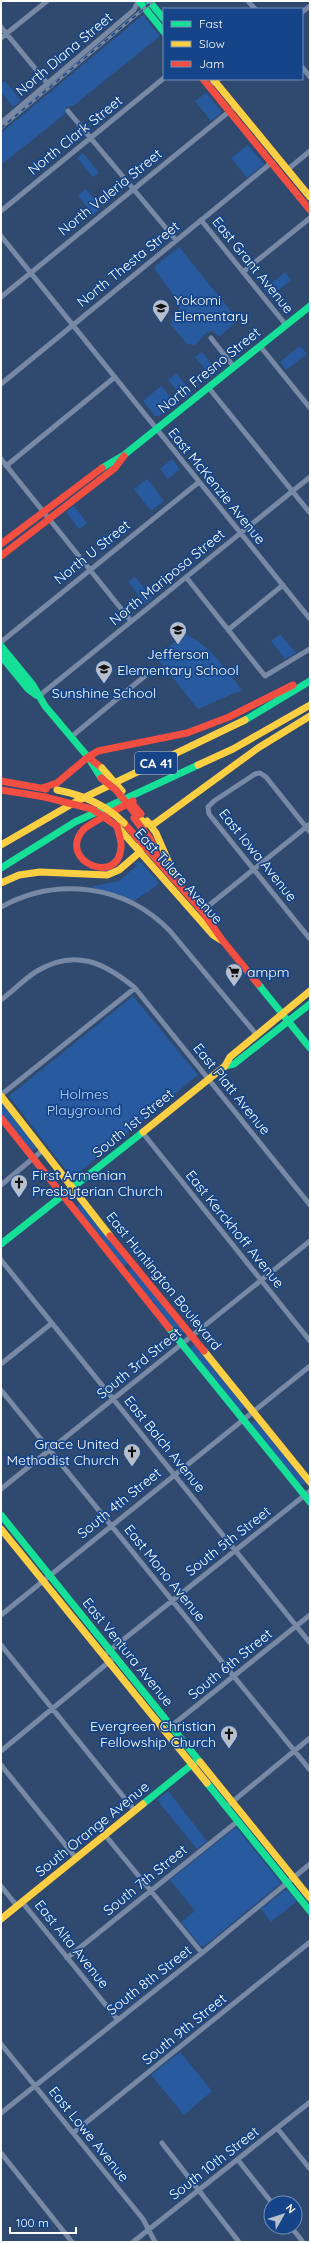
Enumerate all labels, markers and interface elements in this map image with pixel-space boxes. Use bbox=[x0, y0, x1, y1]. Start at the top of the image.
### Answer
street label: North Diana Street bbox=[12, 8, 116, 100]
legend bbox=[163, 8, 303, 80]
text: Fast bbox=[199, 16, 223, 31]
text: Slow bbox=[199, 36, 225, 51]
text: Jam bbox=[199, 56, 224, 71]
street label: North Clark Street bbox=[24, 91, 126, 179]
street label: North Valeria Street bbox=[55, 145, 166, 239]
street label: East Grant Avenue bbox=[208, 213, 298, 317]
street label: North Thesta Street bbox=[73, 217, 183, 311]
place label: Yokomi Elementary bbox=[174, 291, 248, 325]
school or university icon: Yokomi Elementary bbox=[151, 298, 171, 323]
street label: North Fresno Street bbox=[154, 323, 264, 417]
street label: East McKenzie Avenue bbox=[164, 424, 270, 548]
street label: North U Street bbox=[50, 516, 134, 588]
street label: North Mariposa Street bbox=[106, 525, 228, 629]
school or university icon: Jefferson Elementary School bbox=[168, 620, 188, 645]
place label: Jefferson Elementary School bbox=[117, 645, 239, 679]
school or university icon: Sunshine School bbox=[94, 659, 114, 684]
place label: Sunshine School bbox=[52, 684, 156, 702]
road number: CA 41 bbox=[135, 752, 177, 774]
street label: East Iowa Avenue bbox=[215, 805, 301, 905]
street label: East Tulare Avenue bbox=[131, 824, 227, 928]
supermarket icon: ampm bbox=[224, 962, 244, 987]
place label: ampm bbox=[247, 963, 290, 981]
street label: East Platt Avenue bbox=[190, 1040, 275, 1139]
park label: Holmes Playground bbox=[47, 1085, 121, 1119]
street label: South 1st Street bbox=[89, 1085, 177, 1161]
place label: First Armenian Presbyterian Church bbox=[32, 1166, 163, 1200]
street label: East Kerckhoff Avenue bbox=[182, 1166, 288, 1292]
church icon: First Armenian Presbyterian Church bbox=[9, 1173, 29, 1198]
street label: East Huntington Boulevard bbox=[103, 1208, 225, 1354]
street label: South 3rd Street bbox=[93, 1323, 185, 1403]
street label: East Balch Avenue bbox=[121, 1392, 210, 1496]
place label: Grace United Methodist Church bbox=[6, 1435, 119, 1469]
church icon: Grace United Methodist Church bbox=[122, 1442, 142, 1467]
street label: South 4th Street bbox=[73, 1463, 165, 1542]
street label: South 5th Street bbox=[182, 1502, 274, 1580]
street label: East Mono Avenue bbox=[120, 1521, 210, 1625]
street label: East Ventura Avenue bbox=[79, 1594, 177, 1710]
street label: South 6th Street bbox=[184, 1624, 276, 1703]
place label: Evergreen Christian Fellowship Church bbox=[90, 1717, 216, 1751]
church icon: Evergreen Christian Fellowship Church bbox=[219, 1724, 239, 1749]
street label: South Orange Avenue bbox=[31, 1777, 153, 1880]
street label: South 7th Street bbox=[99, 1841, 191, 1919]
street label: East Alta Avenue bbox=[31, 1896, 113, 1992]
street label: South 8th Street bbox=[103, 1941, 195, 2019]
street label: South 9th Street bbox=[138, 1989, 230, 2069]
street label: East Lowe Avenue bbox=[45, 2083, 133, 2185]
street label: South 10th Street bbox=[165, 2122, 263, 2204]
north arrow bbox=[263, 2195, 303, 2235]
text: N bbox=[283, 2201, 299, 2216]
scale bar bbox=[10, 2209, 76, 2235]
text: 100 m bbox=[16, 2215, 49, 2230]

